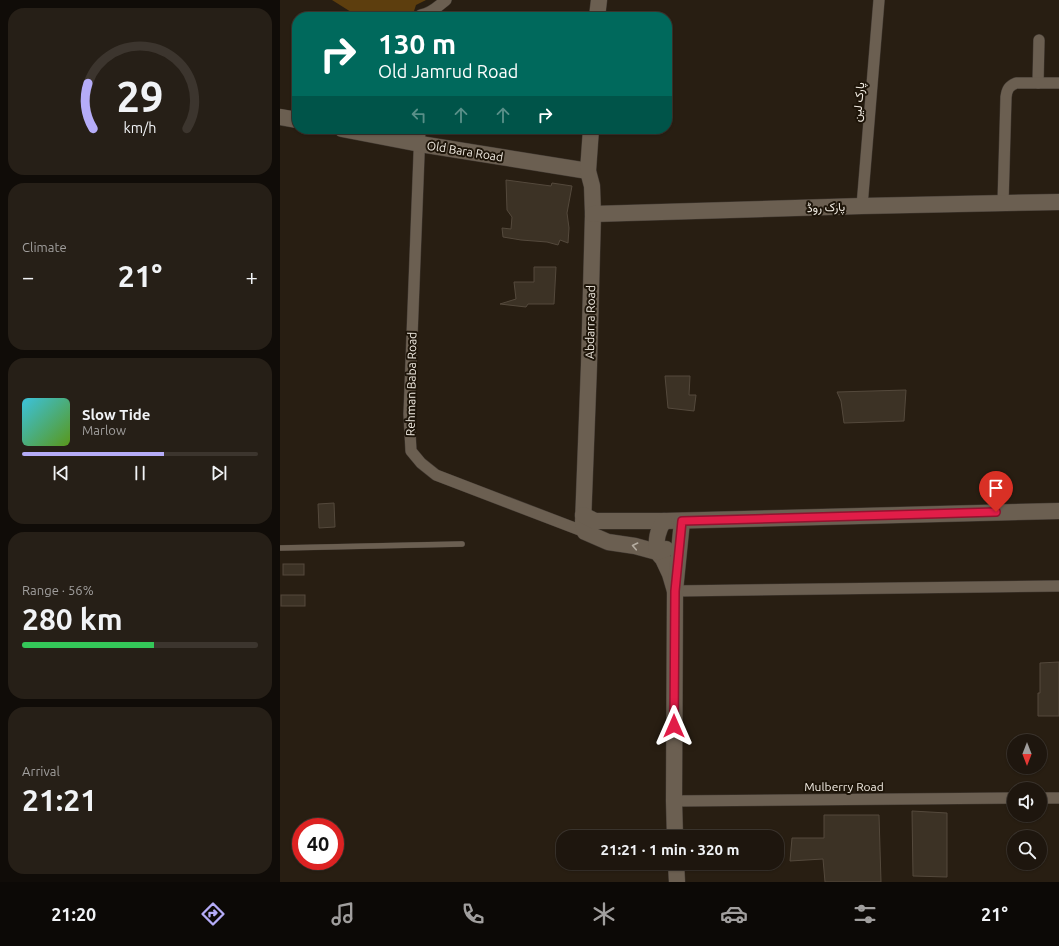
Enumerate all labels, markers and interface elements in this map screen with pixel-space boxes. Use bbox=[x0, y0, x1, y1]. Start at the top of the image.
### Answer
icon: right bbox=[312, 28, 364, 80]
text: 130 m bbox=[378, 28, 456, 59]
text: Old Jamrud Road bbox=[378, 61, 518, 81]
text: 29 bbox=[117, 73, 163, 120]
street label: پارک لین bbox=[850, 81, 868, 123]
icon: left bbox=[408, 104, 430, 126]
icon: ahead bbox=[450, 104, 472, 126]
icon: ahead bbox=[492, 104, 514, 126]
icon: right bbox=[534, 104, 556, 126]
text: km/h bbox=[124, 120, 156, 136]
street label: Old Bara Road bbox=[426, 139, 504, 163]
street label: پارک روڈ bbox=[807, 200, 846, 216]
text: Climate bbox=[22, 240, 67, 254]
text: 21° bbox=[118, 259, 162, 293]
text: − bbox=[22, 264, 34, 289]
text: + bbox=[246, 264, 258, 289]
street label: Abdarra Road bbox=[583, 285, 597, 359]
street label: Rehman Baba Road bbox=[404, 332, 418, 436]
text: Slow Tide bbox=[82, 406, 150, 423]
text: Marlow bbox=[82, 423, 126, 437]
icon: previous bbox=[50, 462, 72, 484]
icon: pause bbox=[129, 462, 151, 484]
icon: next bbox=[208, 462, 230, 484]
pin bbox=[979, 471, 1013, 512]
icon: arrive bbox=[985, 477, 1007, 499]
one-way arrow bbox=[631, 543, 638, 551]
text: Range · 56% bbox=[22, 583, 94, 597]
text: 280 km bbox=[22, 602, 123, 636]
position arrow bbox=[653, 705, 695, 747]
north arrow bbox=[1007, 734, 1047, 774]
map controls bbox=[1007, 734, 1047, 870]
text: Arrival bbox=[22, 764, 60, 778]
street label: Mulberry Road bbox=[804, 780, 884, 793]
button: sound bbox=[1007, 782, 1047, 822]
text: 21:21 bbox=[22, 783, 97, 817]
speed limit sign: 40 bbox=[292, 818, 344, 870]
button: search bbox=[1007, 830, 1047, 870]
text: 21:21 · 1 min · 320 m bbox=[601, 841, 739, 858]
icon: directions bbox=[199, 900, 227, 928]
icon: music bbox=[329, 900, 357, 928]
icon: phone bbox=[459, 900, 487, 928]
icon: climate bbox=[590, 900, 618, 928]
icon: car bbox=[720, 900, 748, 928]
icon: filters bbox=[851, 900, 879, 928]
text: 21:20 bbox=[51, 904, 96, 924]
text: 21° bbox=[981, 904, 1008, 924]

